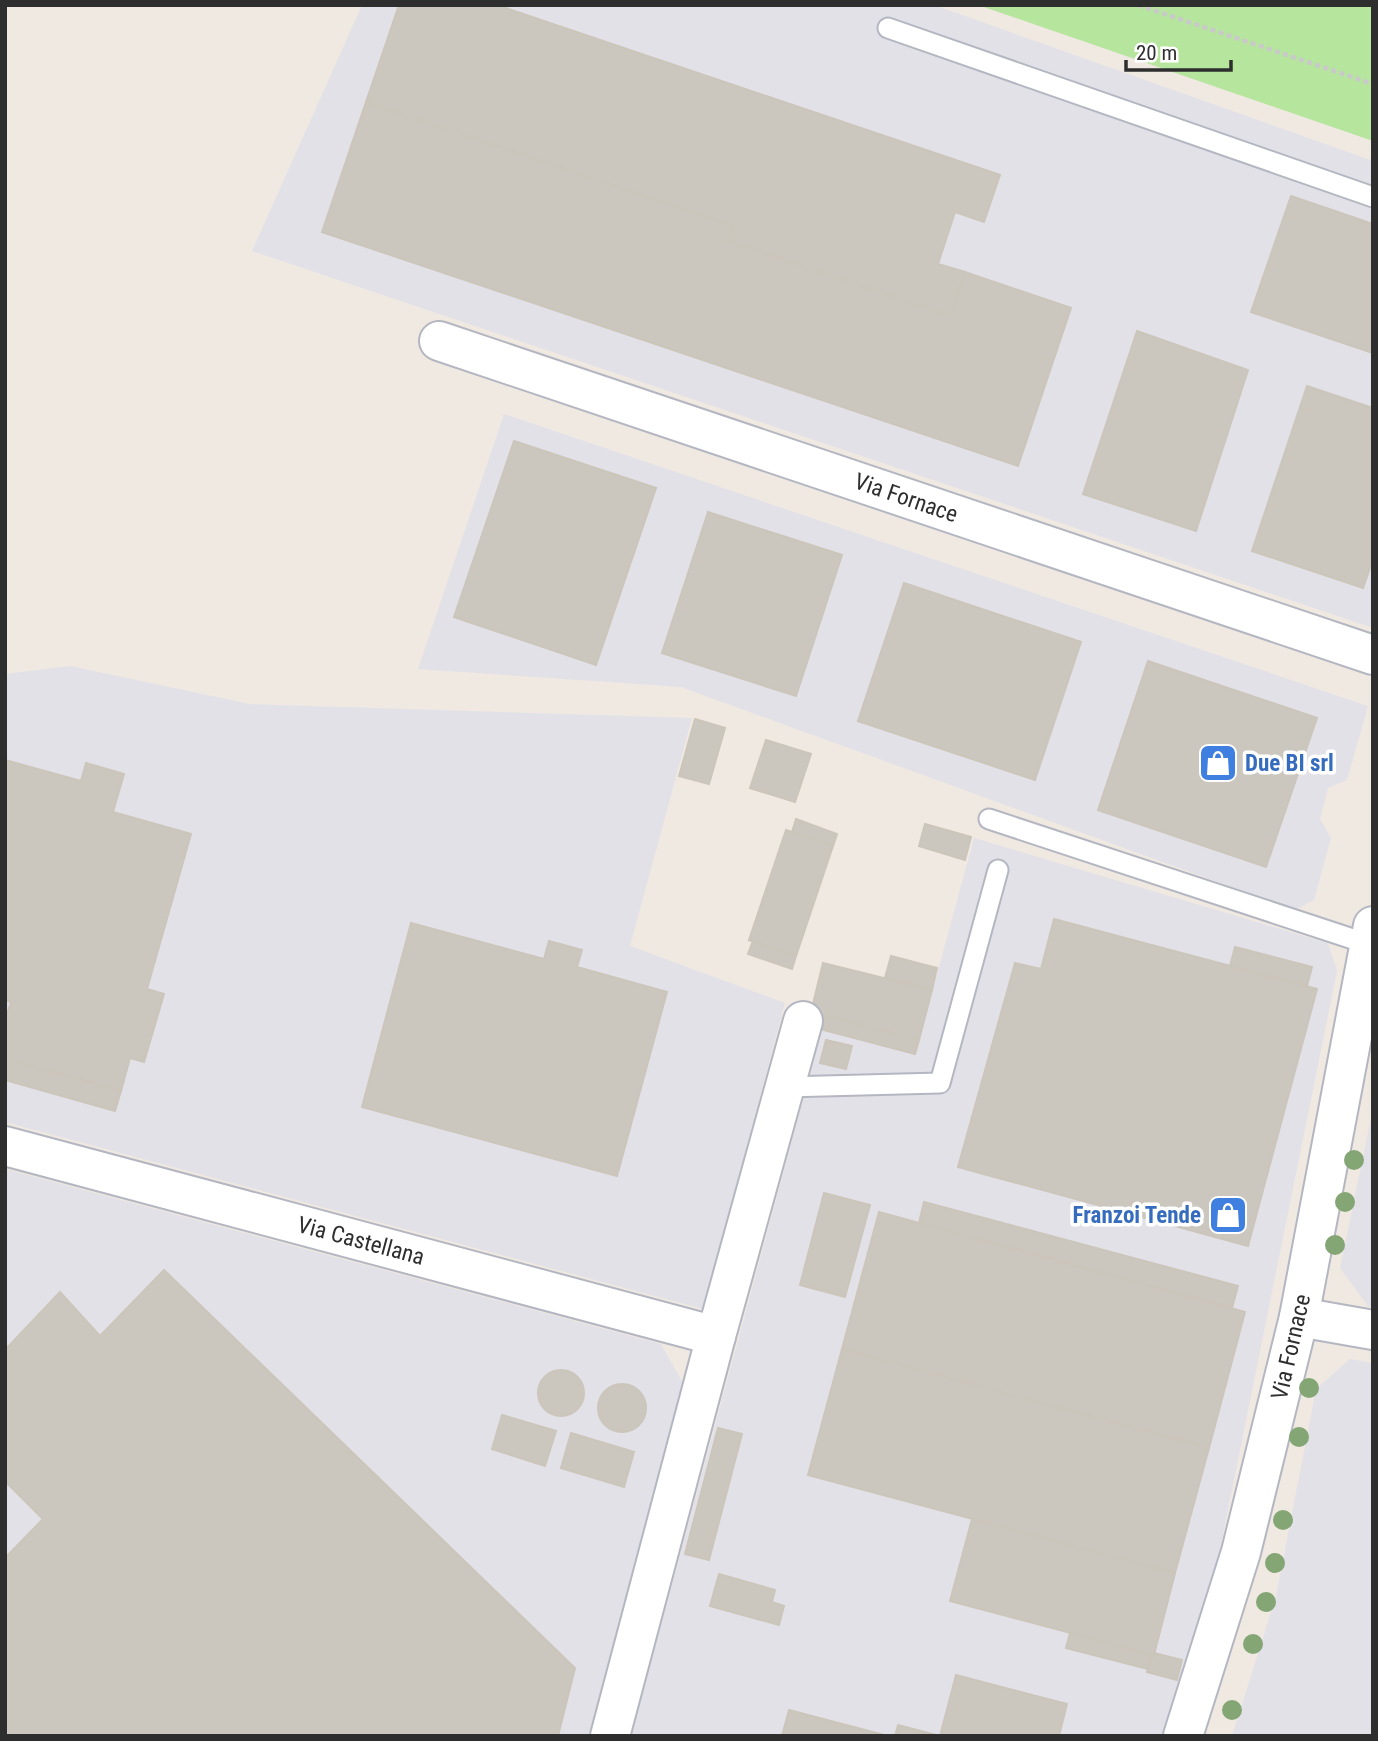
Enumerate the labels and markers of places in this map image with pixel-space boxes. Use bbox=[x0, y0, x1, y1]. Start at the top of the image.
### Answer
shop icon: Due BI srl bbox=[1197, 742, 1239, 784]
place label: Due BI srl bbox=[1245, 750, 1334, 777]
shop icon: Franzoi Tende bbox=[1207, 1194, 1249, 1236]
place label: Franzoi Tende bbox=[1073, 1202, 1201, 1229]

